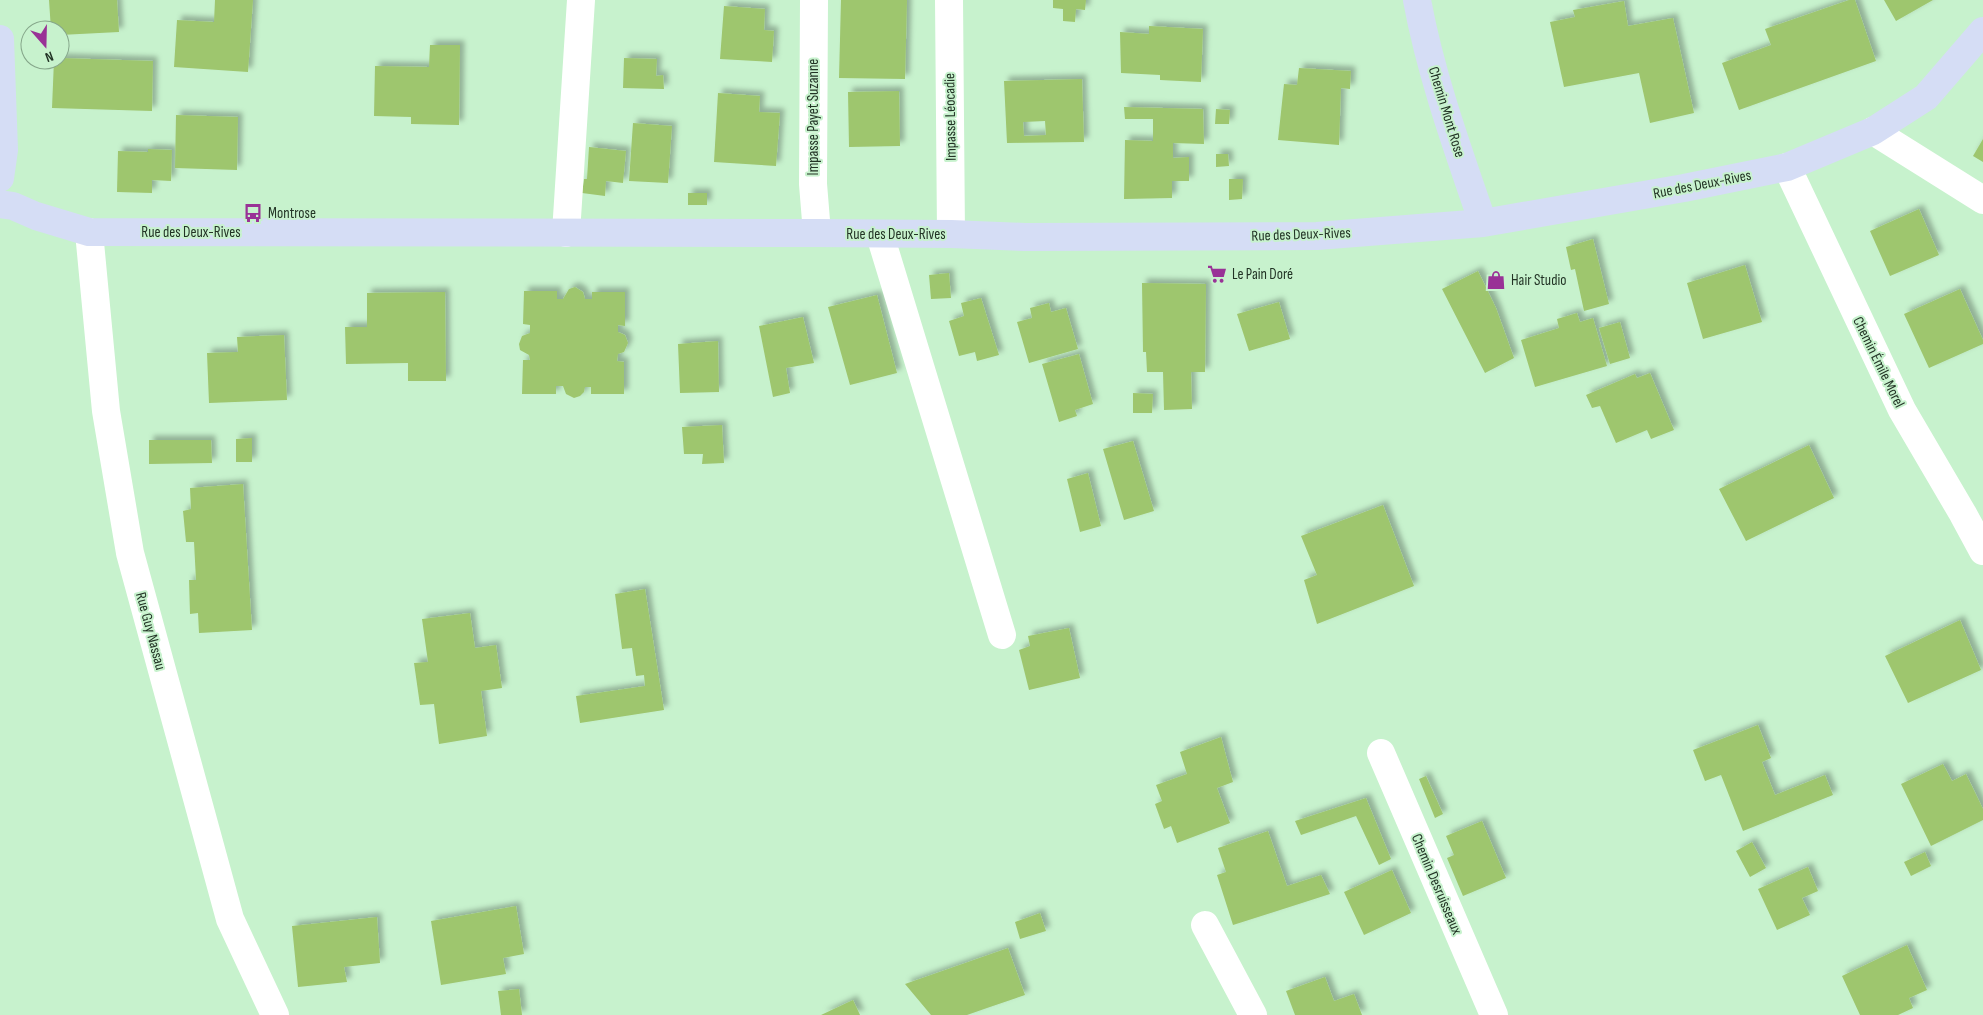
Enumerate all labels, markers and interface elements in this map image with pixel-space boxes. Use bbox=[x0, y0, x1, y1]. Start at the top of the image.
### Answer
north arrow bbox=[20, 20, 70, 70]
text: N bbox=[43, 47, 56, 66]
street label: Impasse Payet Suzanne bbox=[804, 59, 823, 175]
street label: Chemin Mont Rose bbox=[1424, 64, 1469, 160]
street label: Impasse Léocadie bbox=[940, 73, 961, 161]
street label: Rue des Deux-Rives bbox=[1652, 166, 1753, 203]
bus stop icon: Montrose bbox=[242, 202, 264, 224]
place label: Montrose bbox=[268, 204, 316, 223]
street label: Rue des Deux-Rives bbox=[141, 223, 241, 242]
street label: Rue des Deux-Rives bbox=[1251, 223, 1351, 246]
street label: Rue des Deux-Rives bbox=[846, 225, 946, 244]
supermarket icon: Le Pain Doré bbox=[1206, 263, 1228, 285]
place label: Le Pain Doré bbox=[1232, 265, 1293, 284]
shop icon: Hair Studio bbox=[1485, 269, 1507, 291]
place label: Hair Studio bbox=[1511, 271, 1566, 290]
street label: Chemin Émile Morel bbox=[1848, 314, 1909, 411]
street label: Rue Guy Nassau bbox=[131, 590, 170, 672]
street label: Chemin Desruisseaux bbox=[1407, 831, 1466, 938]

